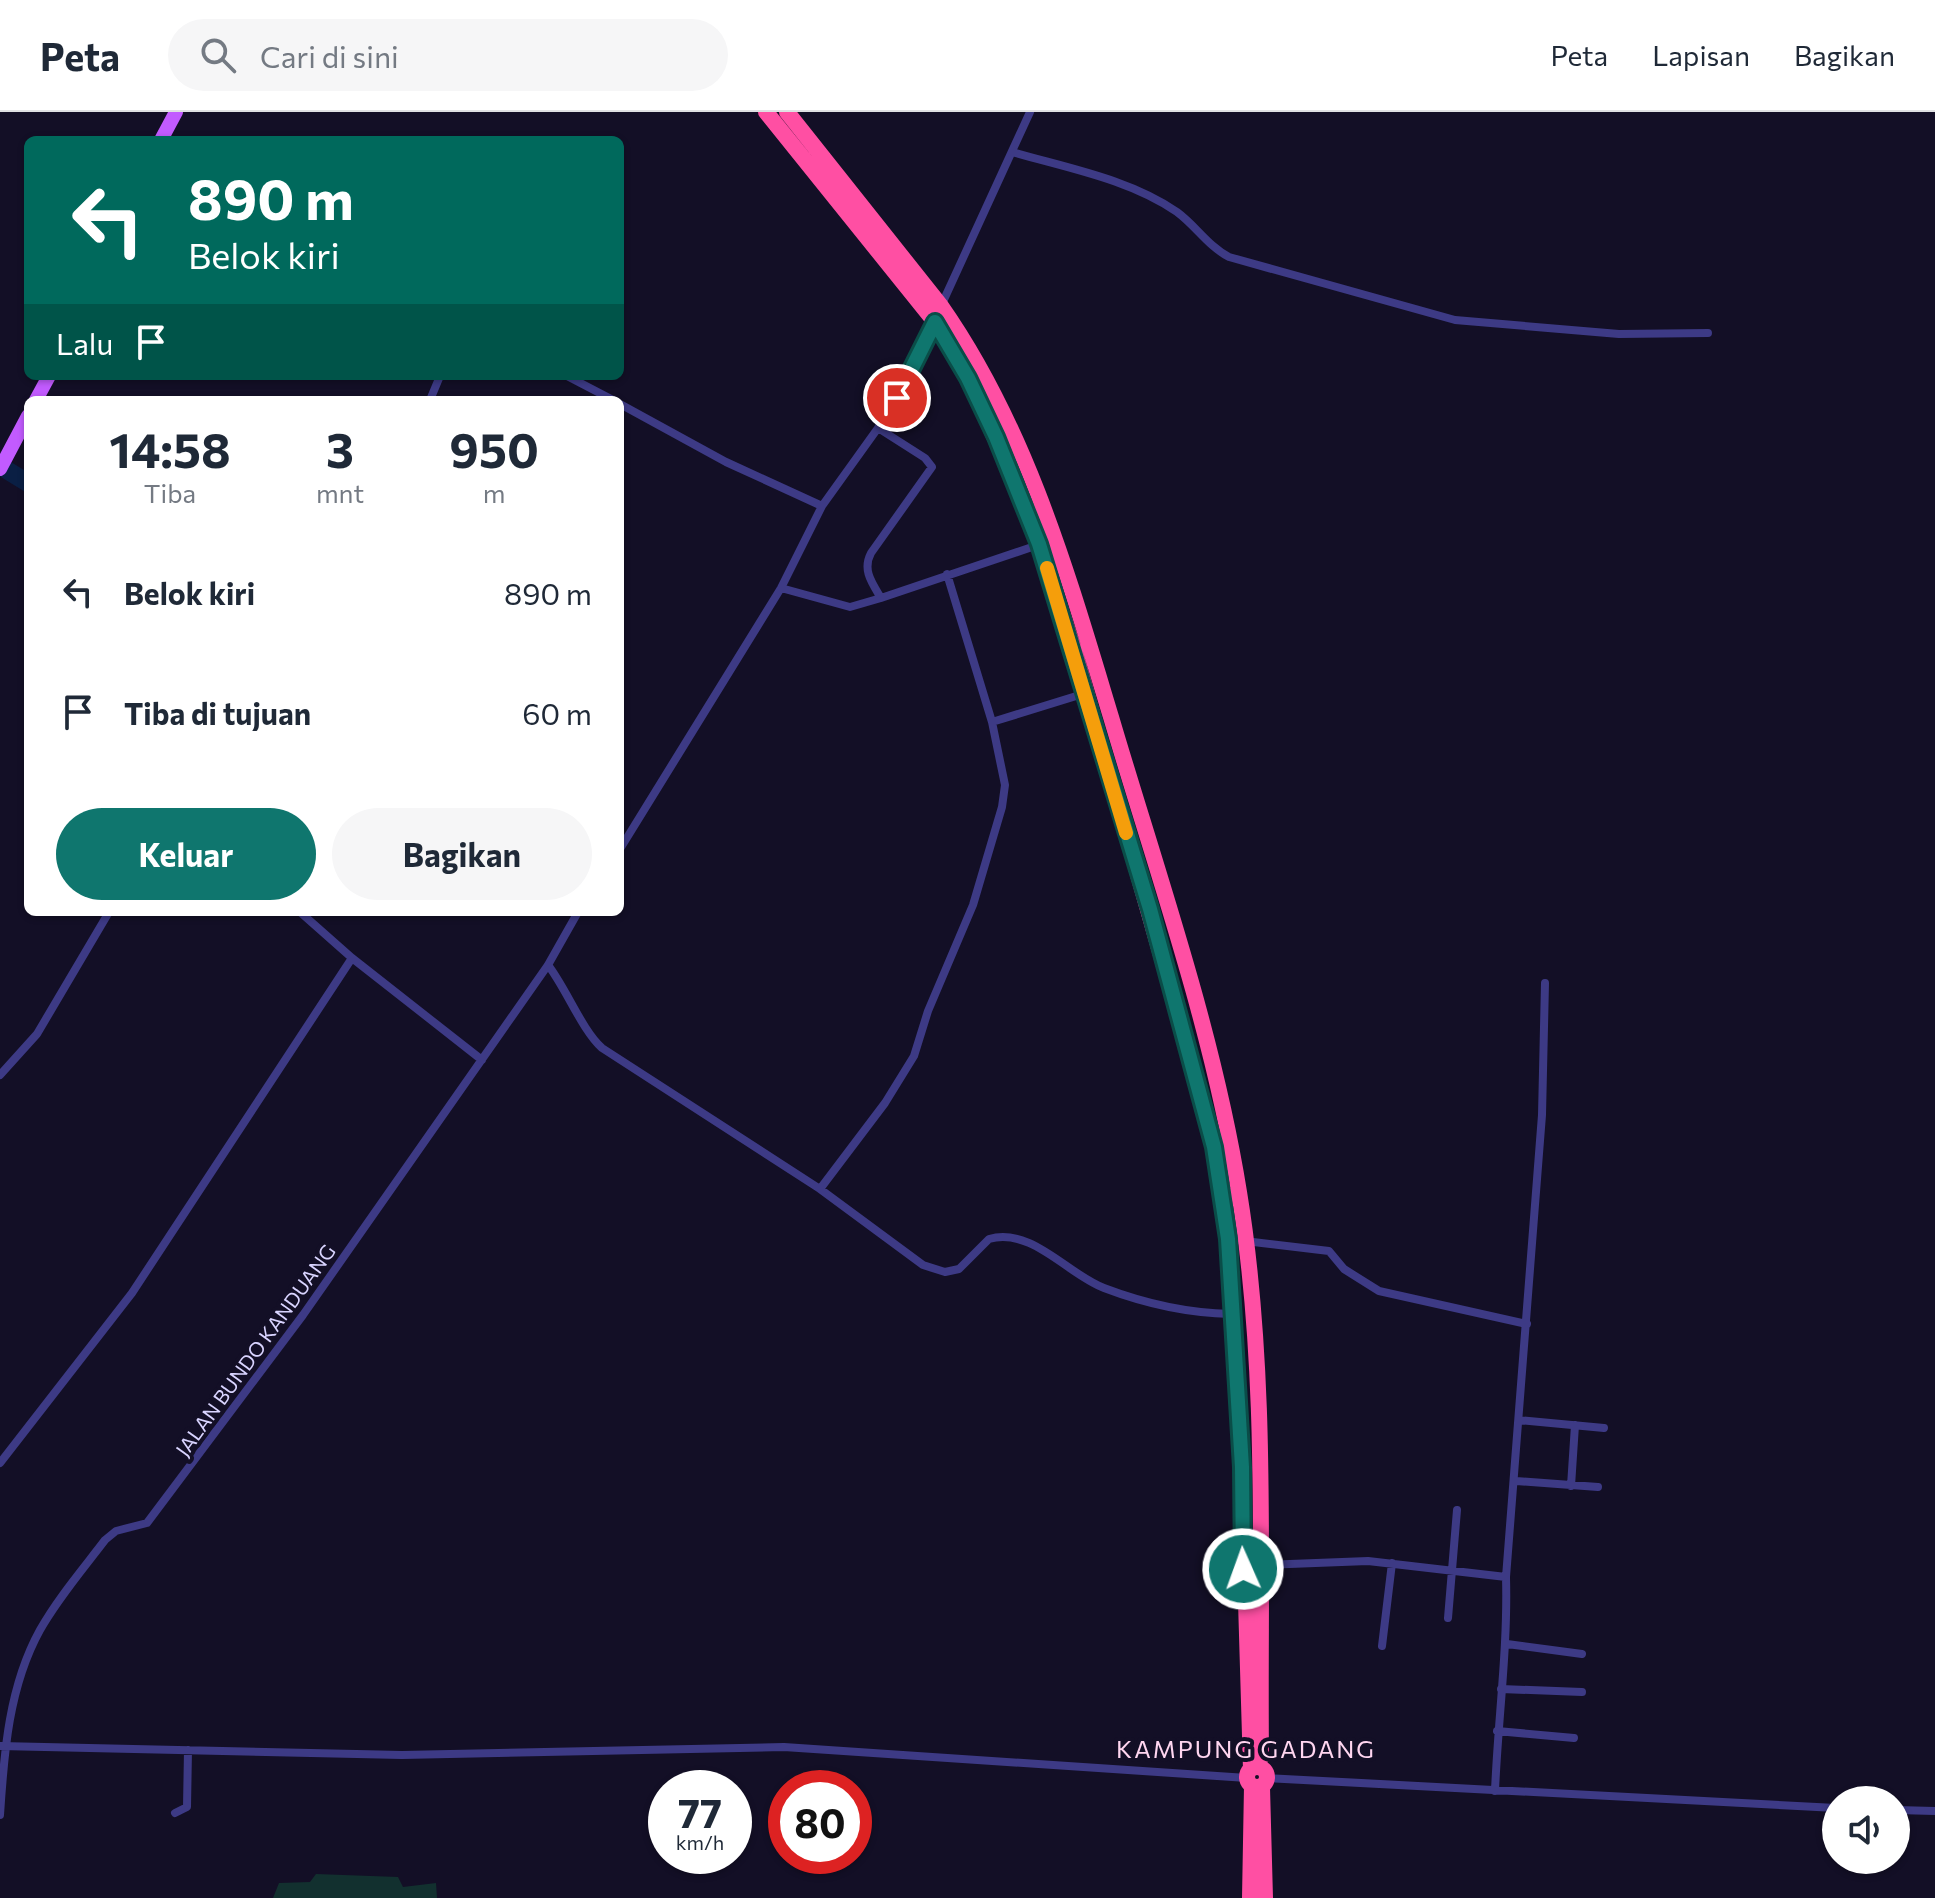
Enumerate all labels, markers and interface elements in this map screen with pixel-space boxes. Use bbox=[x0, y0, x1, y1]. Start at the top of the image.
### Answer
search box bbox=[168, 19, 728, 91]
text: Peta bbox=[40, 32, 120, 79]
icon: search bbox=[196, 33, 240, 77]
text: Cari di sini bbox=[260, 37, 399, 74]
text: Peta bbox=[1550, 38, 1608, 72]
text: Lapisan bbox=[1652, 38, 1750, 72]
text: Bagikan bbox=[1794, 38, 1895, 72]
text: 890 m bbox=[188, 163, 354, 232]
icon: left bbox=[56, 168, 160, 272]
text: Belok kiri bbox=[188, 232, 340, 276]
icon: arrive bbox=[129, 320, 173, 364]
text: Lalu bbox=[56, 324, 113, 361]
pin bbox=[863, 364, 931, 432]
icon: arrive bbox=[875, 376, 919, 420]
text: 14:58 bbox=[109, 419, 231, 478]
text: 3 bbox=[326, 419, 354, 478]
text: 950 bbox=[449, 419, 539, 478]
text: Tiba bbox=[144, 477, 196, 508]
text: mnt bbox=[316, 477, 364, 508]
text: m bbox=[483, 477, 505, 508]
icon: left bbox=[56, 570, 100, 614]
text: Belok kiri bbox=[124, 574, 255, 611]
text: 890 m bbox=[504, 574, 592, 611]
icon: arrive bbox=[56, 690, 100, 734]
text: Tiba di tujuan bbox=[124, 694, 311, 731]
text: 60 m bbox=[522, 694, 592, 731]
button: Keluar bbox=[56, 808, 316, 900]
button: Bagikan bbox=[332, 808, 592, 900]
street label: JALAN BUNDO KANDUANG bbox=[170, 1239, 340, 1461]
position arrow bbox=[1201, 1527, 1285, 1611]
district label: KAMPUNG GADANG bbox=[1116, 1734, 1376, 1763]
speed limit sign: 80 bbox=[768, 1770, 872, 1874]
map controls bbox=[1822, 1786, 1910, 1874]
button: sound bbox=[1822, 1786, 1910, 1874]
text: 77 bbox=[678, 1787, 722, 1836]
text: km/h bbox=[676, 1830, 724, 1854]

